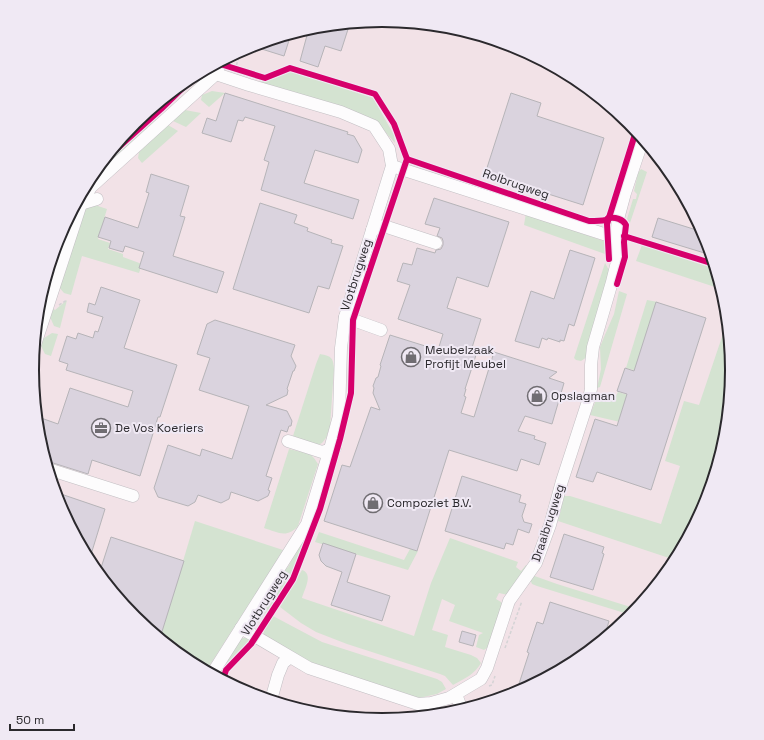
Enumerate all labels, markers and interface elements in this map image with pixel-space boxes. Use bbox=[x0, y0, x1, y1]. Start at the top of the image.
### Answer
street label: Rolbrugweg bbox=[481, 165, 551, 203]
street label: Vlotbrugweg bbox=[337, 237, 375, 313]
place label: Meubelzaak Profijt Meubel bbox=[425, 342, 506, 372]
shop icon: Meubelzaak Profijt Meubel bbox=[400, 346, 422, 368]
shop icon: Opslagman bbox=[526, 385, 548, 407]
place label: Opslagman bbox=[551, 388, 615, 404]
office icon: De Vos Koeriers bbox=[90, 417, 112, 439]
place label: De Vos Koeriers bbox=[115, 420, 204, 436]
street label: Draaibrugweg bbox=[528, 482, 568, 564]
shop icon: Compoziet B.V. bbox=[362, 492, 384, 514]
place label: Compoziet B.V. bbox=[387, 495, 472, 511]
street label: Vlotbrugweg bbox=[237, 567, 291, 639]
scale bar bbox=[10, 706, 74, 732]
text: 50 m bbox=[16, 712, 44, 728]

